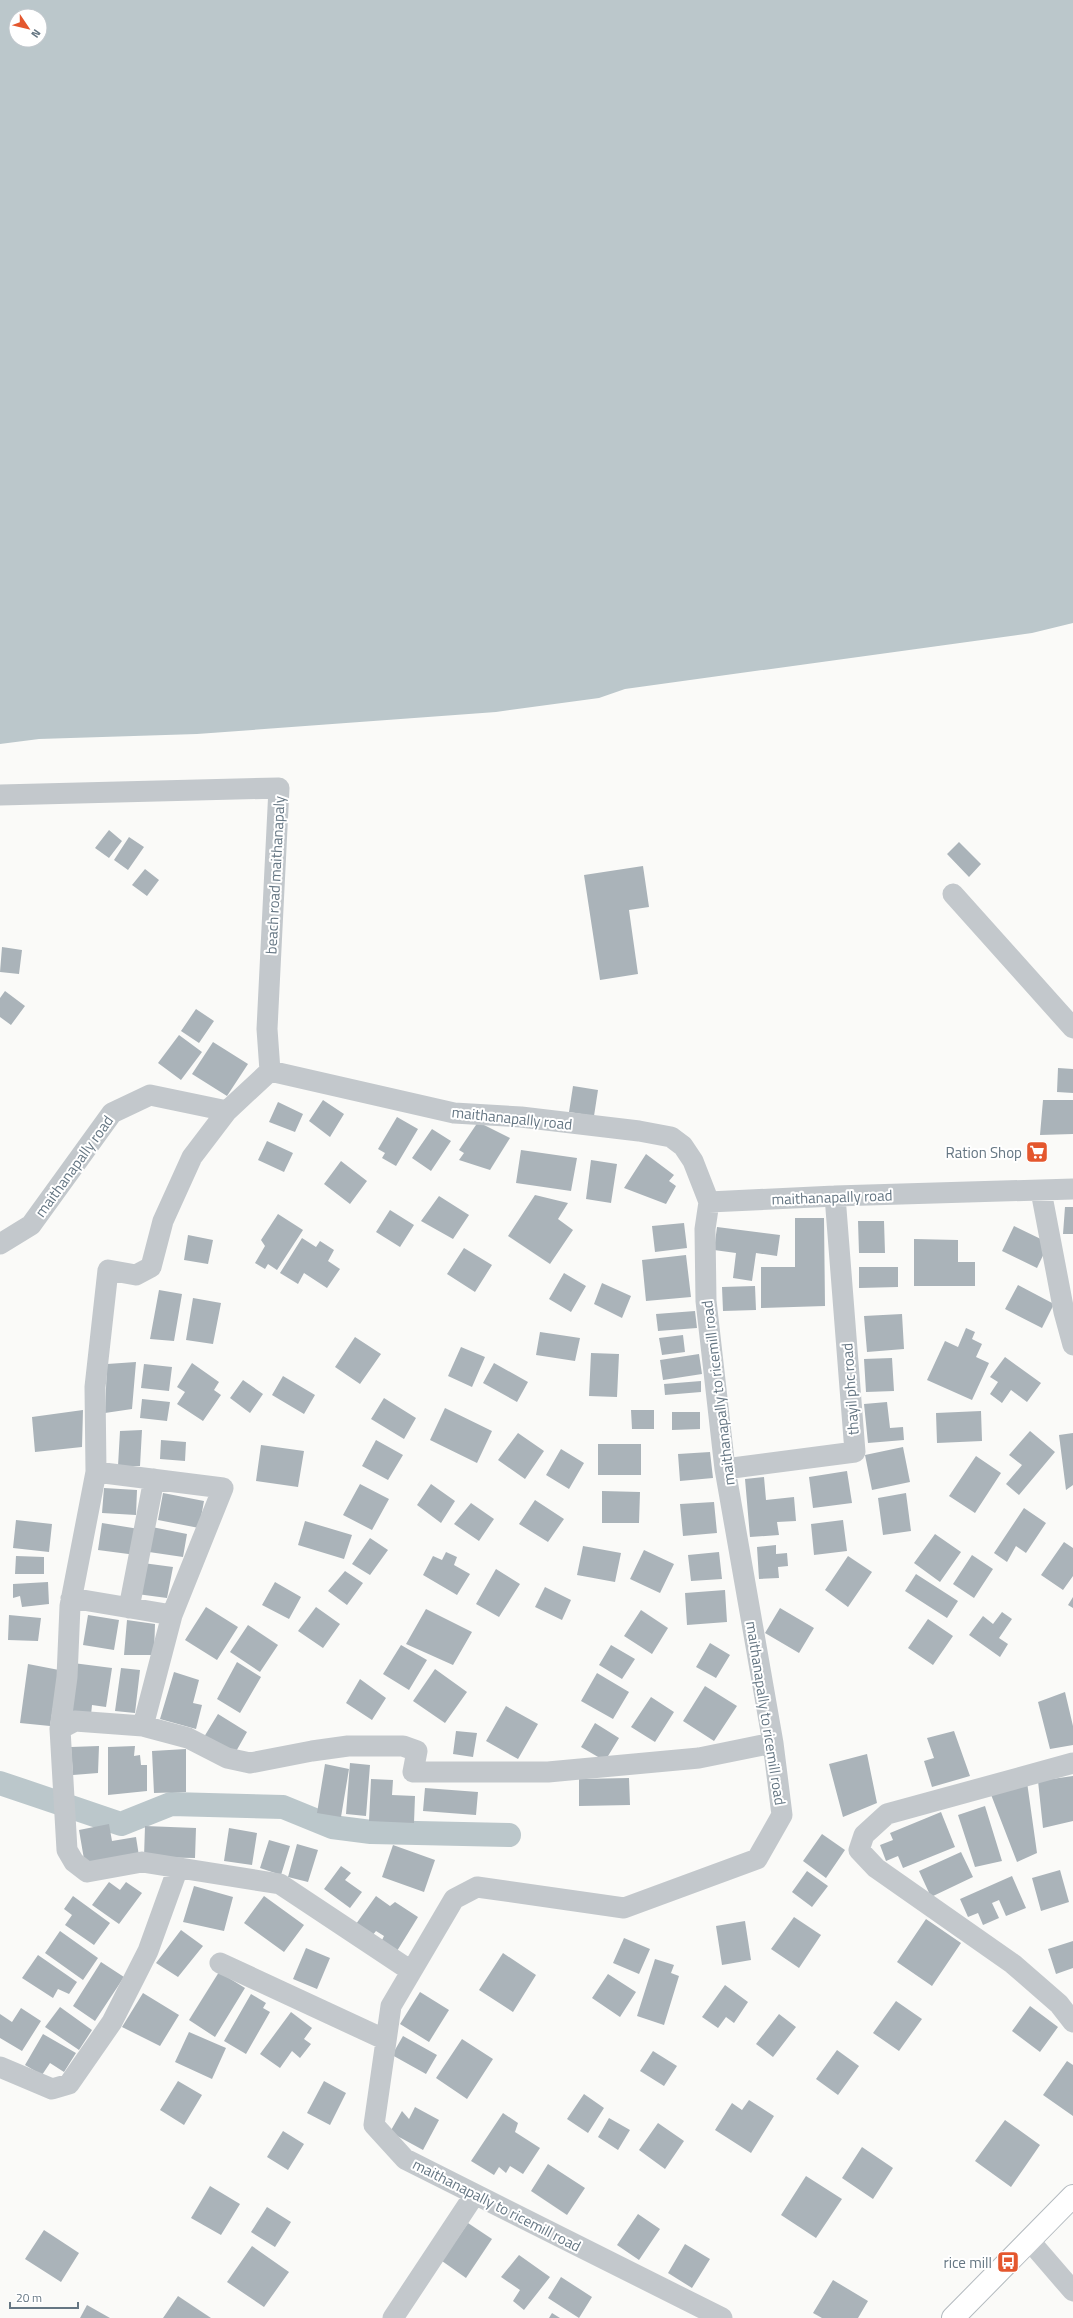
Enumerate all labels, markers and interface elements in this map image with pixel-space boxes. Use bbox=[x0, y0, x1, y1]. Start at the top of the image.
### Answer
north arrow bbox=[8, 8, 48, 48]
text: N bbox=[27, 26, 45, 41]
street label: beach road maithanapaly bbox=[259, 795, 291, 955]
street label: maithanapally road bbox=[451, 1100, 573, 1136]
street label: maithanapally road bbox=[29, 1110, 119, 1222]
supermarket icon: Ration Shop bbox=[1024, 1139, 1050, 1165]
place label: Ration Shop bbox=[945, 1141, 1022, 1164]
street label: maithanapally road bbox=[771, 1183, 893, 1211]
street label: maithanapally to ricemill road bbox=[695, 1299, 741, 1487]
street label: thayil phc road bbox=[835, 1342, 865, 1436]
street label: maithanapally to ricemill road bbox=[740, 1619, 792, 1807]
street label: maithanapally to ricemill road bbox=[409, 2153, 585, 2257]
bus stop icon: rice mill bbox=[995, 2249, 1021, 2275]
place label: rice mill bbox=[943, 2251, 992, 2274]
scale bar bbox=[10, 2284, 78, 2310]
text: 20 m bbox=[16, 2288, 42, 2307]

